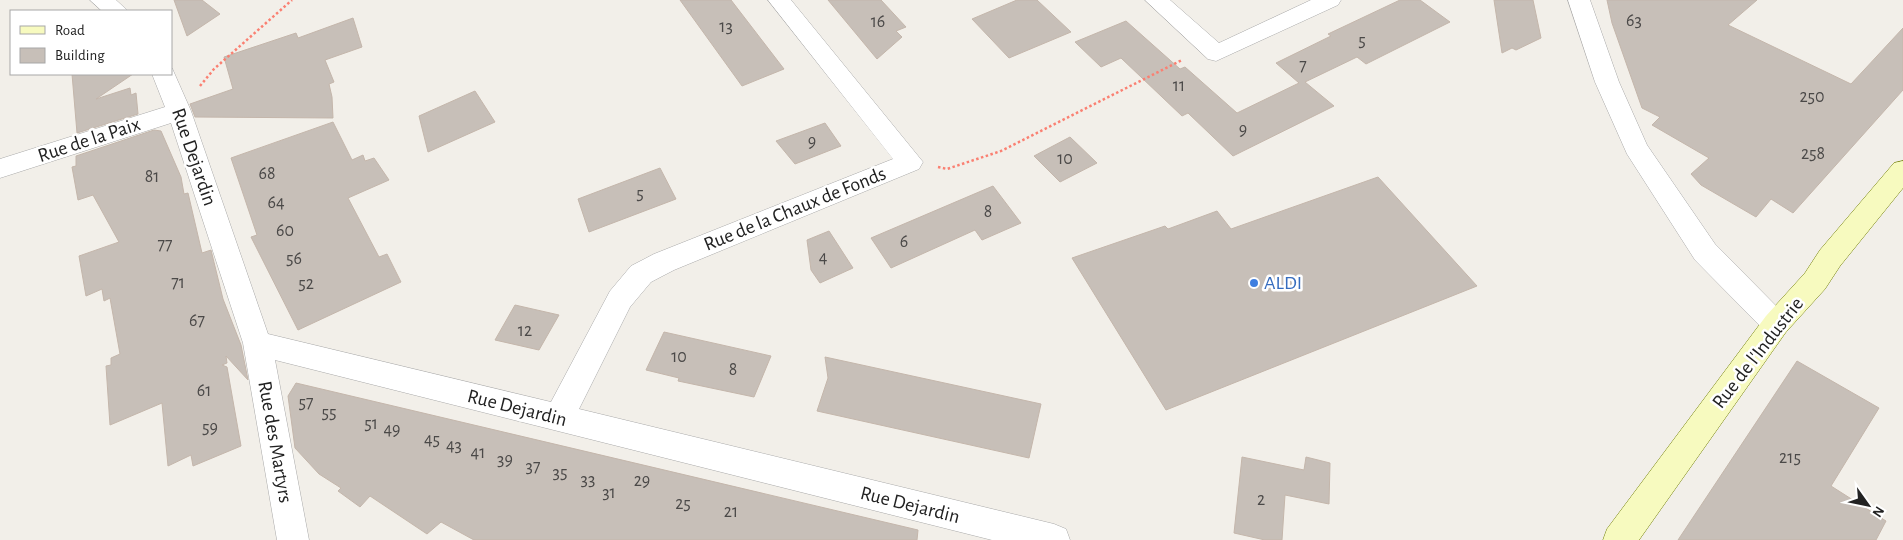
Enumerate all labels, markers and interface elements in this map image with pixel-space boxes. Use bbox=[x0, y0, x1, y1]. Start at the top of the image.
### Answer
legend bbox=[10, 10, 172, 75]
house number: 63 bbox=[1626, 12, 1642, 30]
house number: 16 bbox=[871, 13, 885, 31]
house number: 13 bbox=[719, 18, 733, 36]
text: Road bbox=[55, 23, 85, 38]
house number: 5 bbox=[1358, 32, 1366, 50]
text: Building bbox=[55, 48, 105, 63]
house number: 7 bbox=[1299, 57, 1307, 75]
house number: 11 bbox=[1173, 77, 1185, 95]
house number: 250 bbox=[1799, 88, 1825, 106]
street label: Rue Dejardin bbox=[168, 106, 220, 208]
street label: Rue de la Paix bbox=[35, 114, 143, 166]
house number: 9 bbox=[1239, 121, 1247, 139]
house number: 9 bbox=[808, 133, 816, 151]
house number: 258 bbox=[1801, 145, 1825, 163]
house number: 10 bbox=[1057, 150, 1073, 168]
street label: Rue de la Chaux de Fonds bbox=[701, 163, 889, 255]
house number: 68 bbox=[259, 165, 276, 183]
house number: 81 bbox=[145, 168, 159, 186]
house number: 5 bbox=[636, 185, 644, 203]
house number: 64 bbox=[267, 194, 285, 212]
house number: 8 bbox=[984, 203, 992, 221]
house number: 60 bbox=[276, 222, 294, 240]
house number: 6 bbox=[900, 233, 908, 251]
house number: 77 bbox=[157, 236, 173, 254]
house number: 4 bbox=[819, 249, 828, 267]
house number: 56 bbox=[286, 250, 302, 268]
place label: ALDI bbox=[1264, 273, 1302, 293]
house number: 71 bbox=[171, 274, 185, 292]
house number: 52 bbox=[298, 275, 314, 293]
marker: ALDI bbox=[1248, 277, 1260, 289]
street label: Rue de l'Industrie bbox=[1709, 294, 1807, 412]
house number: 67 bbox=[189, 312, 205, 330]
house number: 12 bbox=[518, 322, 532, 340]
house number: 10 bbox=[671, 348, 687, 366]
house number: 8 bbox=[729, 361, 737, 379]
street label: Rue des Martyrs bbox=[254, 379, 296, 505]
house number: 61 bbox=[197, 382, 211, 400]
street label: Rue Dejardin bbox=[465, 386, 569, 430]
house number: 57 bbox=[298, 394, 314, 412]
house number: 55 bbox=[321, 404, 337, 422]
house number: 51 bbox=[364, 415, 378, 433]
house number: 59 bbox=[202, 419, 218, 437]
house number: 49 bbox=[383, 421, 401, 439]
house number: 45 bbox=[424, 431, 440, 449]
house number: 43 bbox=[446, 437, 462, 455]
house number: 41 bbox=[471, 444, 485, 462]
house number: 215 bbox=[1779, 449, 1801, 467]
house number: 39 bbox=[497, 451, 513, 469]
house number: 37 bbox=[526, 458, 540, 476]
house number: 35 bbox=[553, 464, 567, 482]
house number: 33 bbox=[581, 471, 595, 489]
house number: 29 bbox=[634, 472, 650, 490]
north arrow bbox=[1843, 480, 1893, 530]
street label: Rue Dejardin bbox=[858, 483, 962, 527]
house number: 31 bbox=[602, 484, 616, 502]
house number: 2 bbox=[1257, 491, 1265, 509]
house number: 25 bbox=[675, 495, 691, 513]
house number: 21 bbox=[724, 503, 738, 521]
text: N bbox=[1870, 504, 1887, 519]

